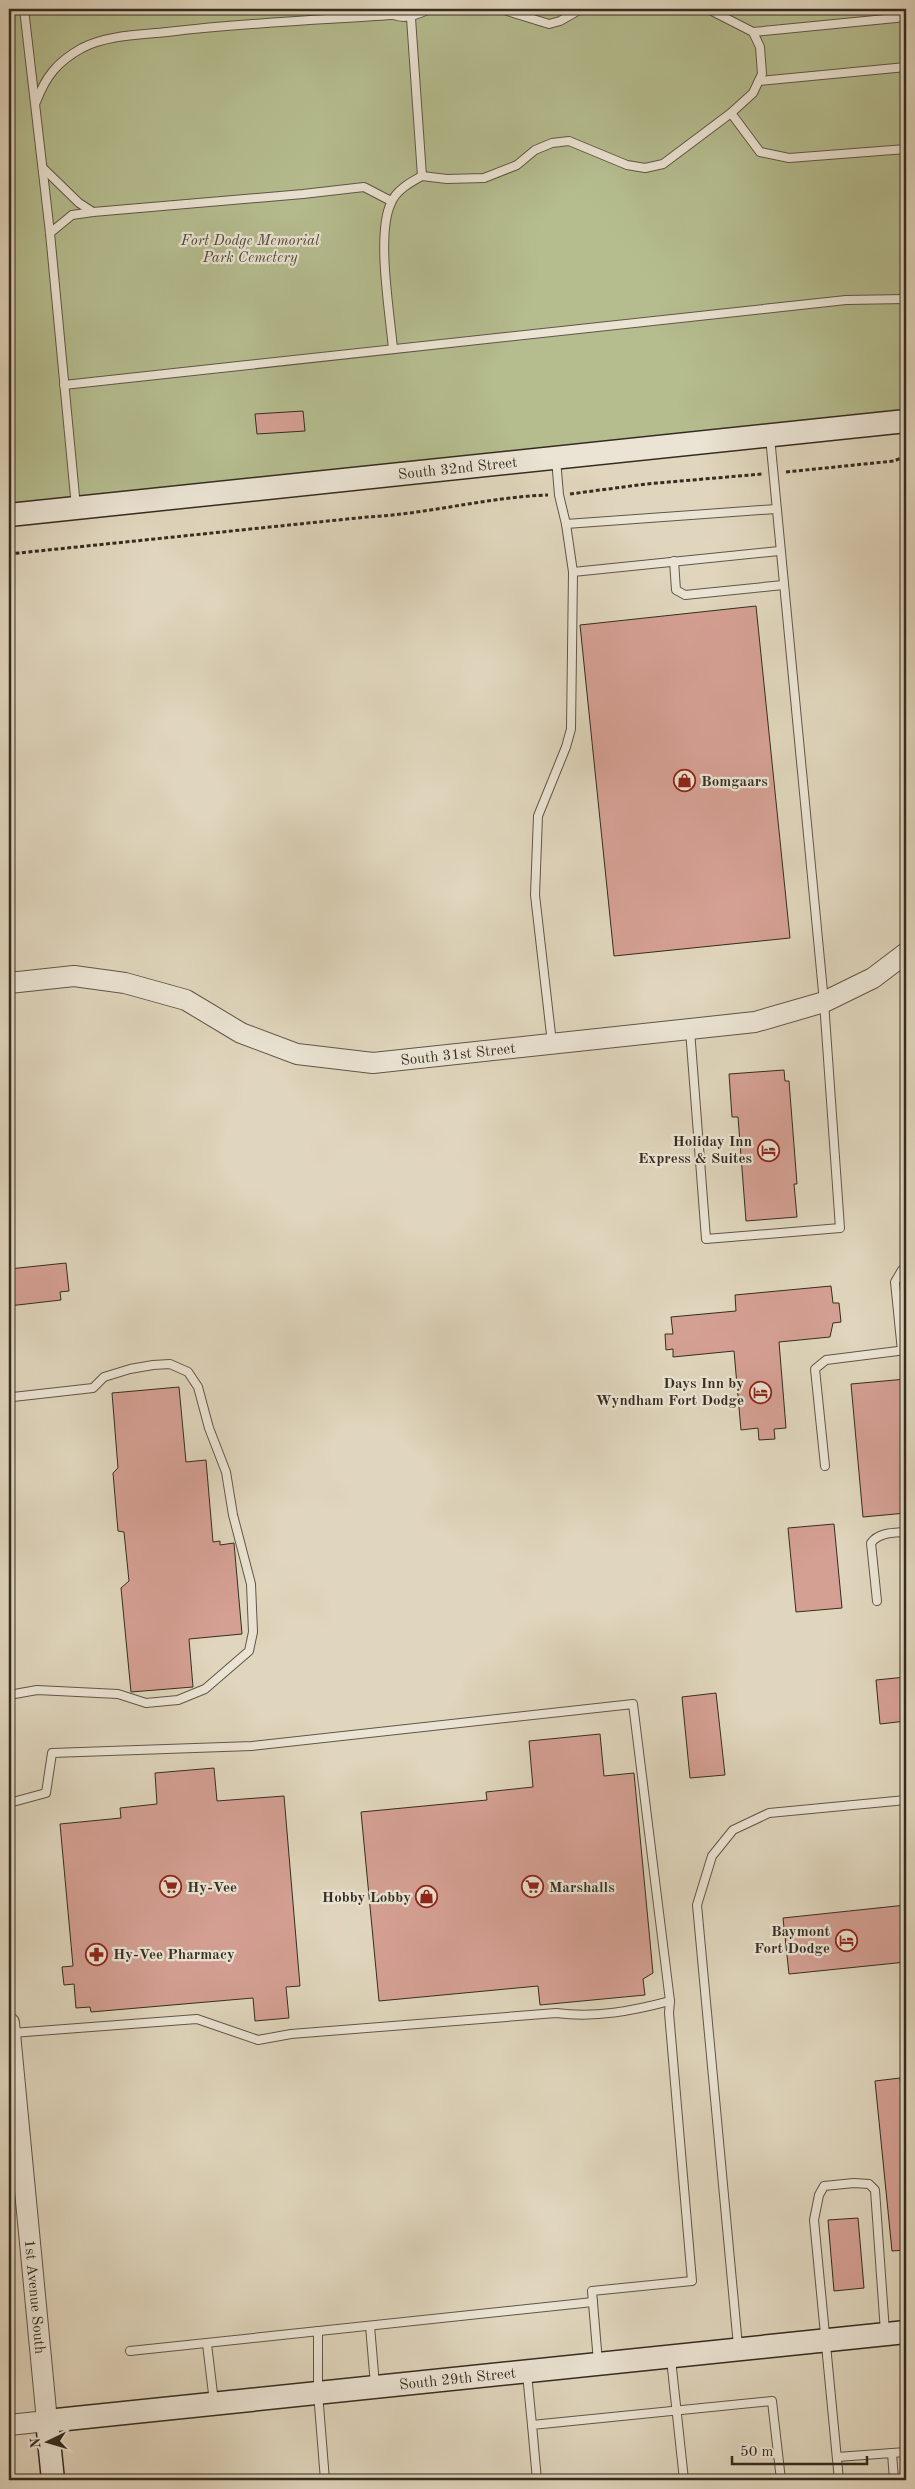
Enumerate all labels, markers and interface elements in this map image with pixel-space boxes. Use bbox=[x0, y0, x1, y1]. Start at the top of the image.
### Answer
park label: Fort Dodge Memorial Park Cemetery bbox=[180, 234, 320, 266]
street label: South 32nd Street bbox=[397, 456, 518, 483]
shop icon: Bomgaars bbox=[673, 769, 697, 793]
place label: Bomgaars bbox=[701, 775, 768, 790]
street label: South 31st Street bbox=[400, 1042, 516, 1069]
place label: Holiday Inn Express & Suites bbox=[638, 1135, 752, 1167]
hotel icon: Holiday Inn Express & Suites bbox=[756, 1138, 780, 1162]
place label: Days Inn by Wyndham Fort Dodge bbox=[595, 1377, 744, 1409]
hotel icon: Days Inn by Wyndham Fort Dodge bbox=[748, 1380, 772, 1404]
supermarket icon: Hy-Vee bbox=[159, 1875, 183, 1899]
supermarket icon: Marshalls bbox=[521, 1875, 545, 1899]
place label: Hy-Vee bbox=[187, 1881, 237, 1896]
place label: Marshalls bbox=[549, 1881, 615, 1896]
shop icon: Hobby Lobby bbox=[415, 1885, 439, 1909]
place label: Hobby Lobby bbox=[322, 1891, 411, 1906]
place label: Baymont Fort Dodge bbox=[754, 1925, 831, 1957]
hotel icon: Baymont Fort Dodge bbox=[834, 1928, 858, 1952]
pharmacy icon: Hy-Vee Pharmacy bbox=[85, 1942, 109, 1966]
place label: Hy-Vee Pharmacy bbox=[113, 1948, 235, 1963]
street label: 1st Avenue South bbox=[21, 2239, 47, 2355]
street label: South 29th Street bbox=[399, 2366, 517, 2393]
north arrow bbox=[22, 2416, 72, 2466]
scale bar bbox=[732, 2434, 868, 2466]
text: N bbox=[29, 2437, 43, 2449]
text: 50 m bbox=[740, 2445, 774, 2460]

